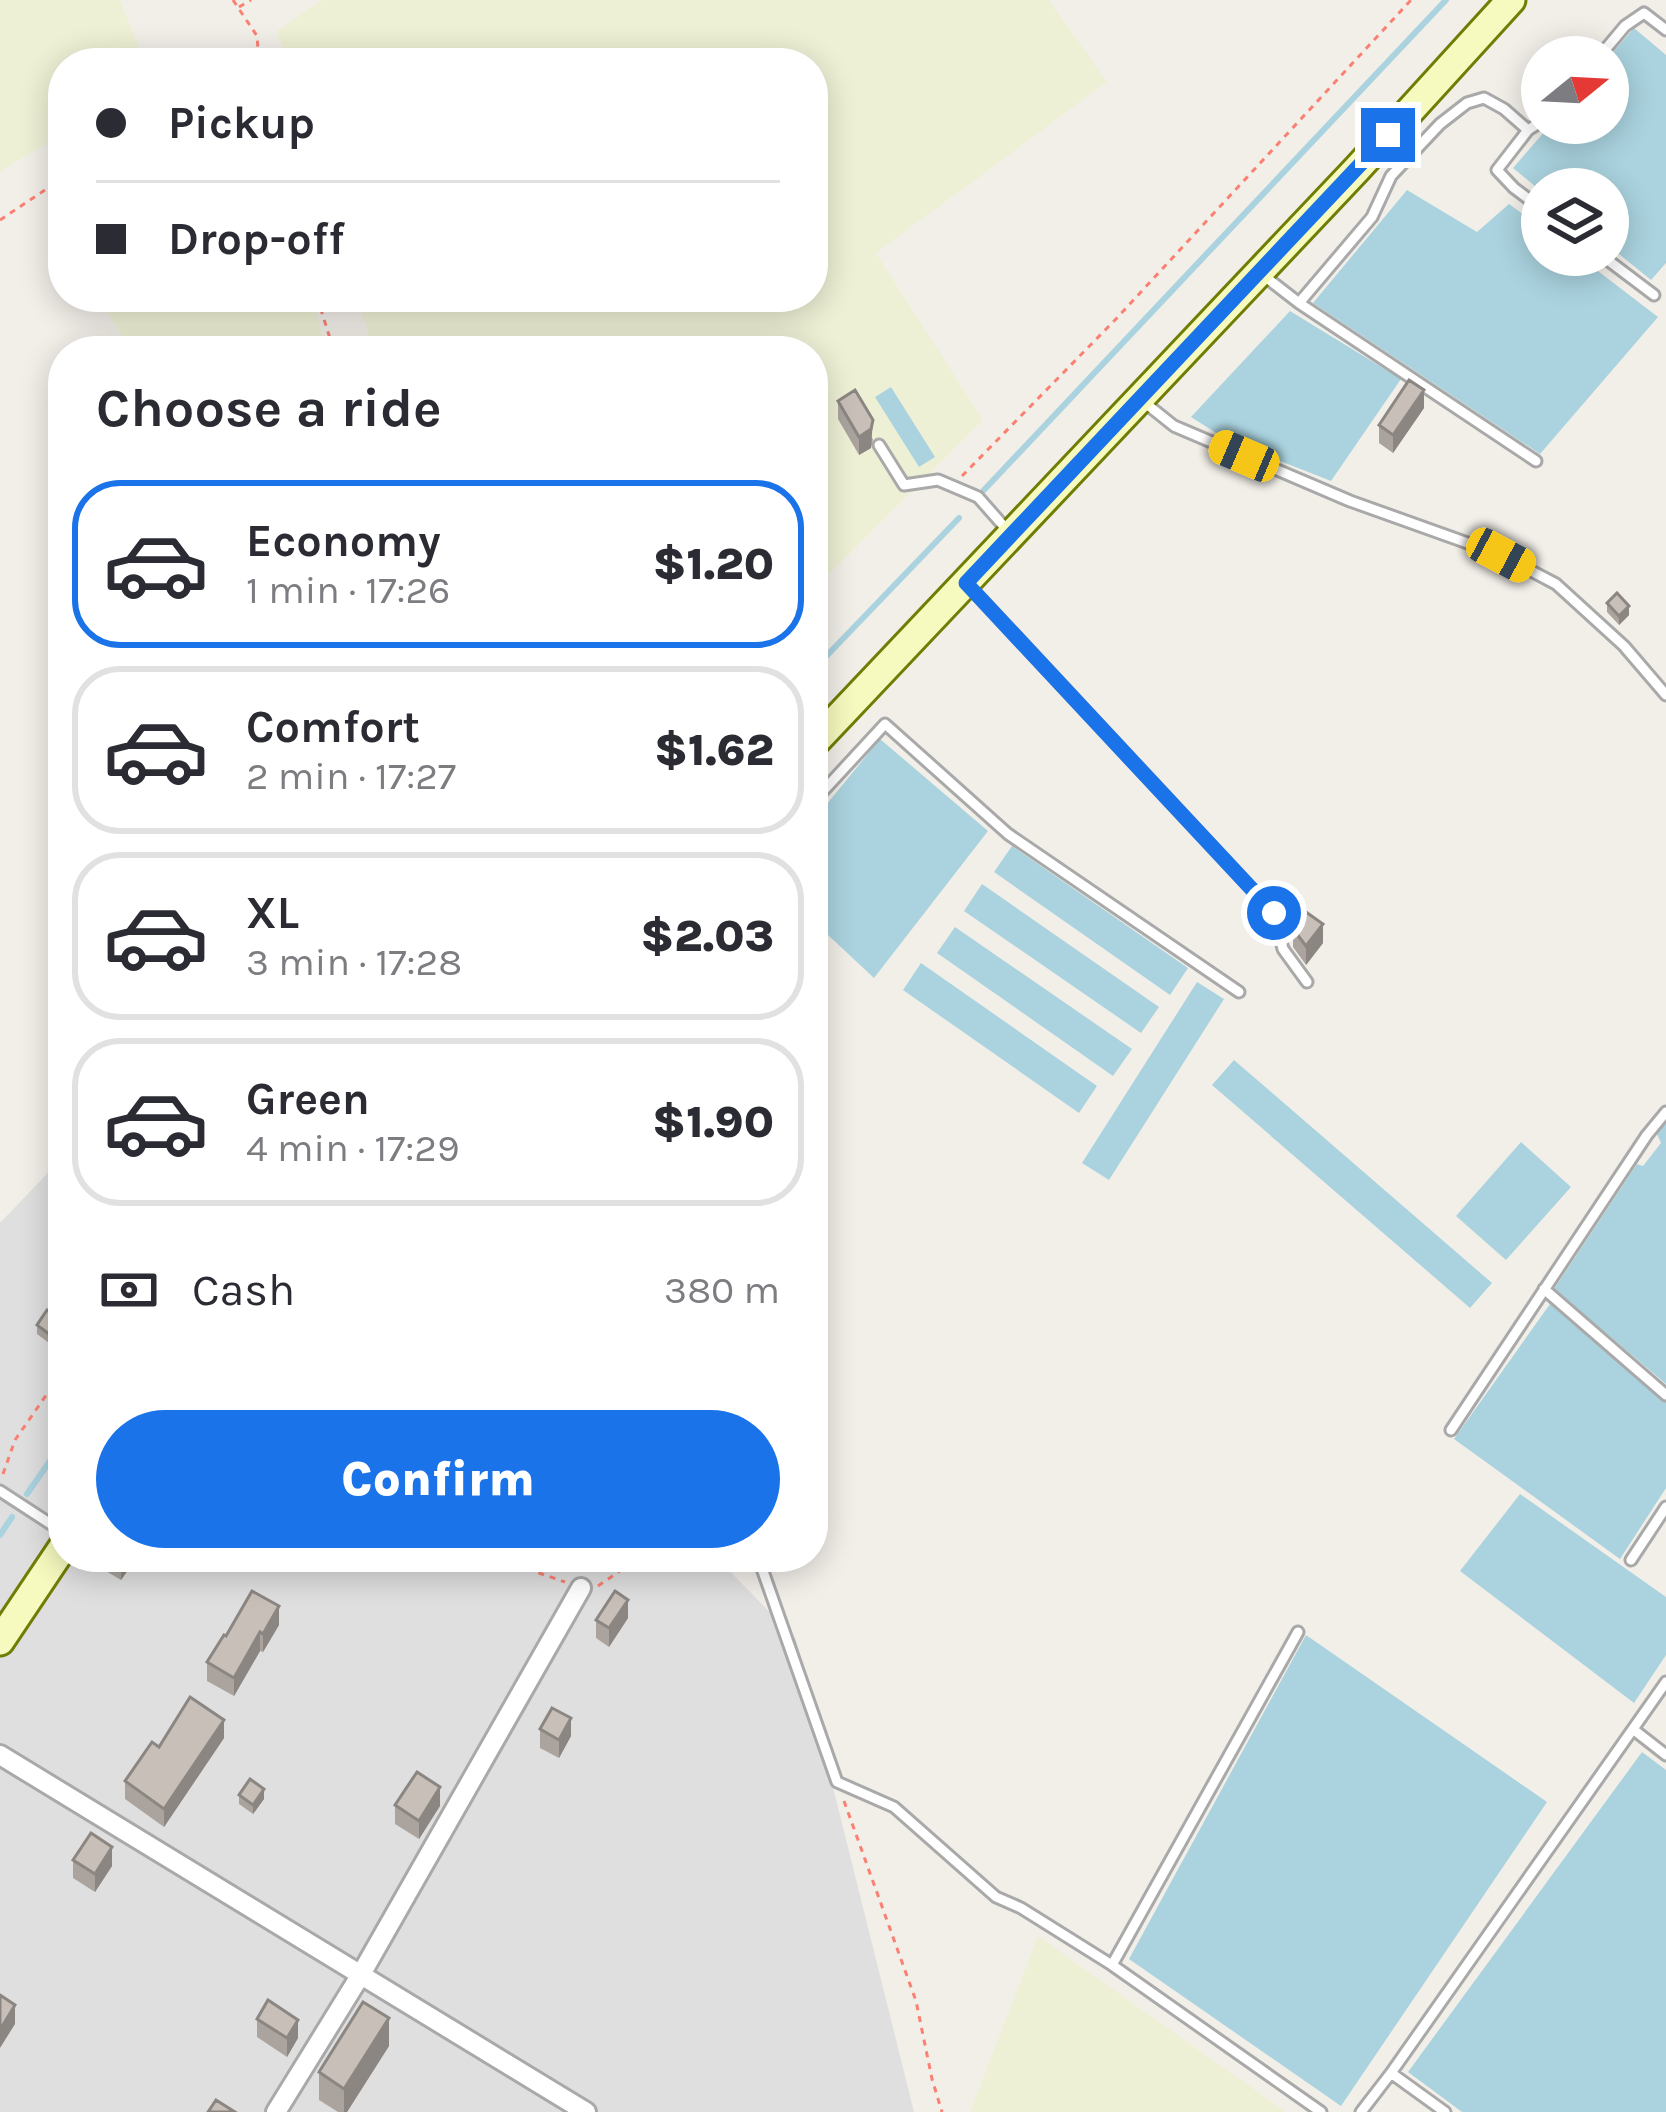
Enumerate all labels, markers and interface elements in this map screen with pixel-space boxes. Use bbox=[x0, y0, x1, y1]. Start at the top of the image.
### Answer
north arrow bbox=[1521, 36, 1629, 144]
map controls bbox=[1521, 36, 1629, 276]
text: Pickup bbox=[168, 97, 315, 149]
route end bbox=[1361, 108, 1415, 162]
button: layers bbox=[1521, 168, 1629, 276]
text: Drop-off bbox=[168, 213, 345, 265]
text: Choose a ride bbox=[96, 376, 442, 440]
car bbox=[1204, 425, 1284, 487]
icon: car bbox=[102, 510, 210, 618]
text: Economy bbox=[246, 515, 441, 567]
car bbox=[1461, 522, 1541, 588]
text: $1.20 bbox=[653, 538, 774, 590]
text: 1 min · 17:26 bbox=[246, 567, 450, 613]
icon: car bbox=[102, 696, 210, 804]
text: Comfort bbox=[246, 701, 420, 753]
text: $1.62 bbox=[654, 724, 774, 776]
text: 2 min · 17:27 bbox=[246, 753, 456, 799]
icon: car bbox=[102, 882, 210, 990]
route start bbox=[1247, 886, 1301, 940]
text: XL bbox=[246, 887, 299, 939]
text: $2.03 bbox=[641, 910, 774, 962]
text: 3 min · 17:28 bbox=[246, 939, 462, 985]
icon: car bbox=[102, 1068, 210, 1176]
text: Green bbox=[246, 1073, 370, 1125]
text: $1.90 bbox=[652, 1096, 774, 1148]
text: 4 min · 17:29 bbox=[246, 1125, 460, 1171]
icon: cash bbox=[96, 1257, 162, 1323]
text: Cash bbox=[192, 1264, 295, 1316]
text: 380 m bbox=[664, 1267, 780, 1313]
button: Confirm bbox=[96, 1410, 780, 1548]

